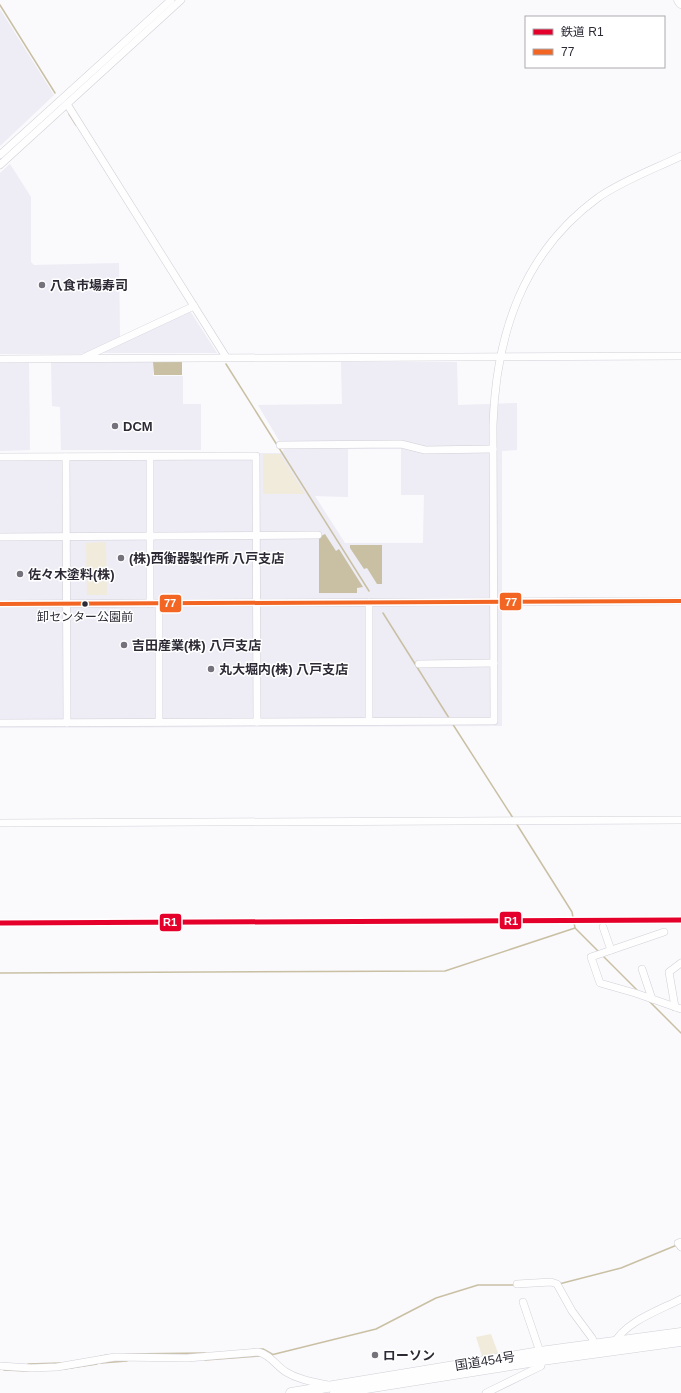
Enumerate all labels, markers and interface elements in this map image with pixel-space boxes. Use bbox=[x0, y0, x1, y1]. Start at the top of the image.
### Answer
legend bbox=[525, 16, 665, 68]
text: 鉄道 R1 bbox=[561, 25, 604, 39]
text: 77 bbox=[561, 45, 575, 59]
place label: 八食市場寿司 bbox=[50, 278, 128, 293]
marker: 八食市場寿司 bbox=[37, 280, 47, 290]
place label: DCM bbox=[123, 419, 153, 434]
marker: DCM bbox=[110, 421, 120, 431]
place label: (株)西衡器製作所 八戸支店 bbox=[129, 551, 284, 566]
marker: (株)西衡器製作所 八戸支店 bbox=[116, 553, 126, 563]
place label: 佐々木塗料(株) bbox=[28, 567, 115, 582]
marker: 佐々木塗料(株) bbox=[15, 569, 25, 579]
line badge: 77 bbox=[499, 592, 522, 611]
line badge: 77 bbox=[159, 594, 182, 613]
text: 77 bbox=[505, 596, 517, 608]
text: 77 bbox=[164, 597, 176, 609]
marker: 卸センター公園前 bbox=[80, 599, 90, 609]
place label: 卸センター公園前 bbox=[37, 610, 133, 624]
place label: 吉田産業(株) 八戸支店 bbox=[132, 638, 261, 653]
marker: 吉田産業(株) 八戸支店 bbox=[119, 640, 129, 650]
place label: 丸大堀内(株) 八戸支店 bbox=[219, 662, 348, 677]
marker: 丸大堀内(株) 八戸支店 bbox=[206, 664, 216, 674]
line badge: R1 bbox=[499, 911, 522, 930]
line badge: R1 bbox=[159, 913, 182, 932]
text: R1 bbox=[504, 915, 518, 927]
text: R1 bbox=[163, 916, 177, 928]
place label: ローソン bbox=[383, 1348, 435, 1363]
street label: 国道454号 bbox=[454, 1349, 516, 1373]
marker: ローソン bbox=[370, 1350, 380, 1360]

